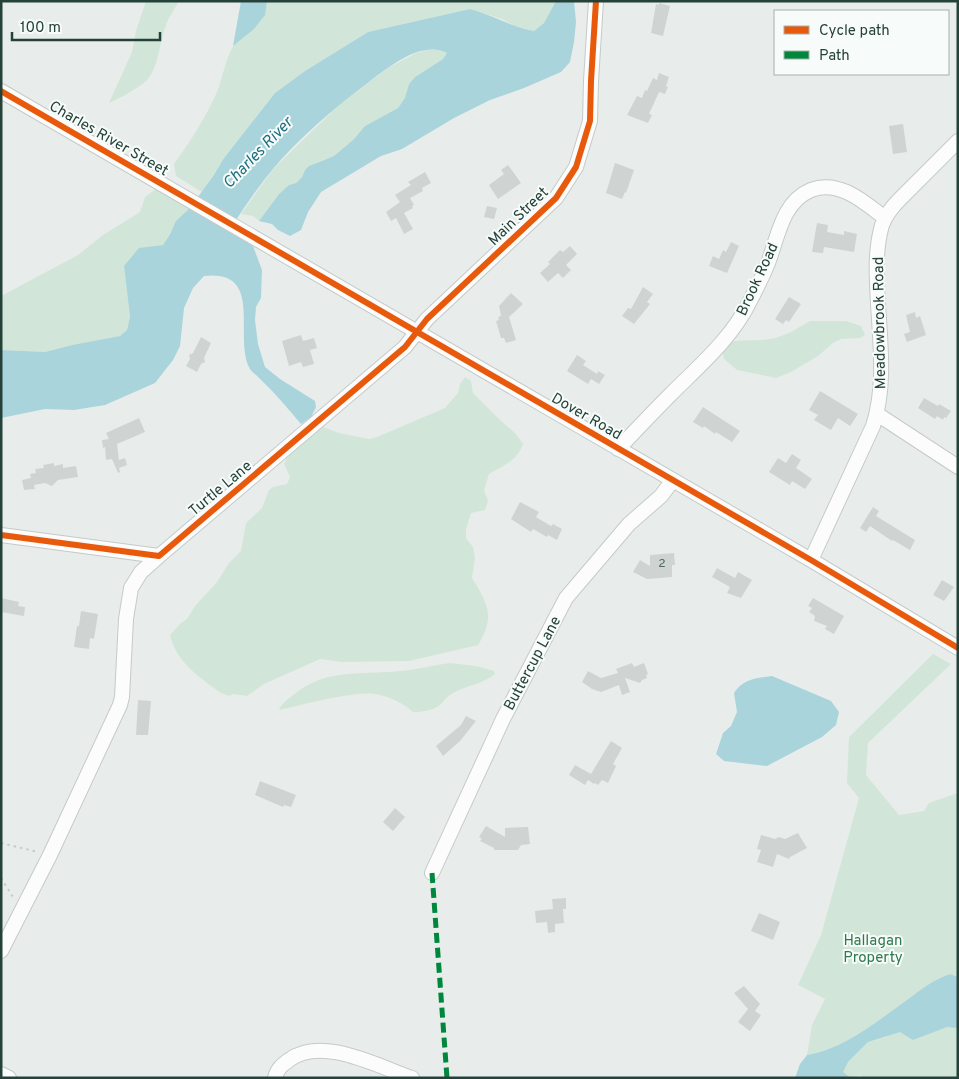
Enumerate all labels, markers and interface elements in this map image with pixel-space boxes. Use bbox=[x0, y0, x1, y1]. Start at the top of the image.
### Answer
scale bar bbox=[12, 10, 160, 42]
legend bbox=[774, 10, 949, 75]
text: 100 m bbox=[20, 19, 61, 38]
text: Cycle path bbox=[819, 22, 890, 41]
text: Path bbox=[819, 47, 850, 66]
street label: Charles River Street bbox=[45, 97, 171, 181]
water label: Charles River bbox=[219, 112, 299, 194]
street label: Main Street bbox=[485, 184, 553, 251]
street label: Brook Road bbox=[733, 240, 784, 319]
street label: Meadowbrook Road bbox=[870, 257, 891, 389]
street label: Dover Road bbox=[548, 389, 625, 445]
street label: Turtle Lane bbox=[185, 457, 257, 521]
house number: 2 bbox=[658, 556, 666, 572]
street label: Buttercup Lane bbox=[501, 613, 566, 714]
park label: Hallagan Property bbox=[843, 932, 903, 968]

